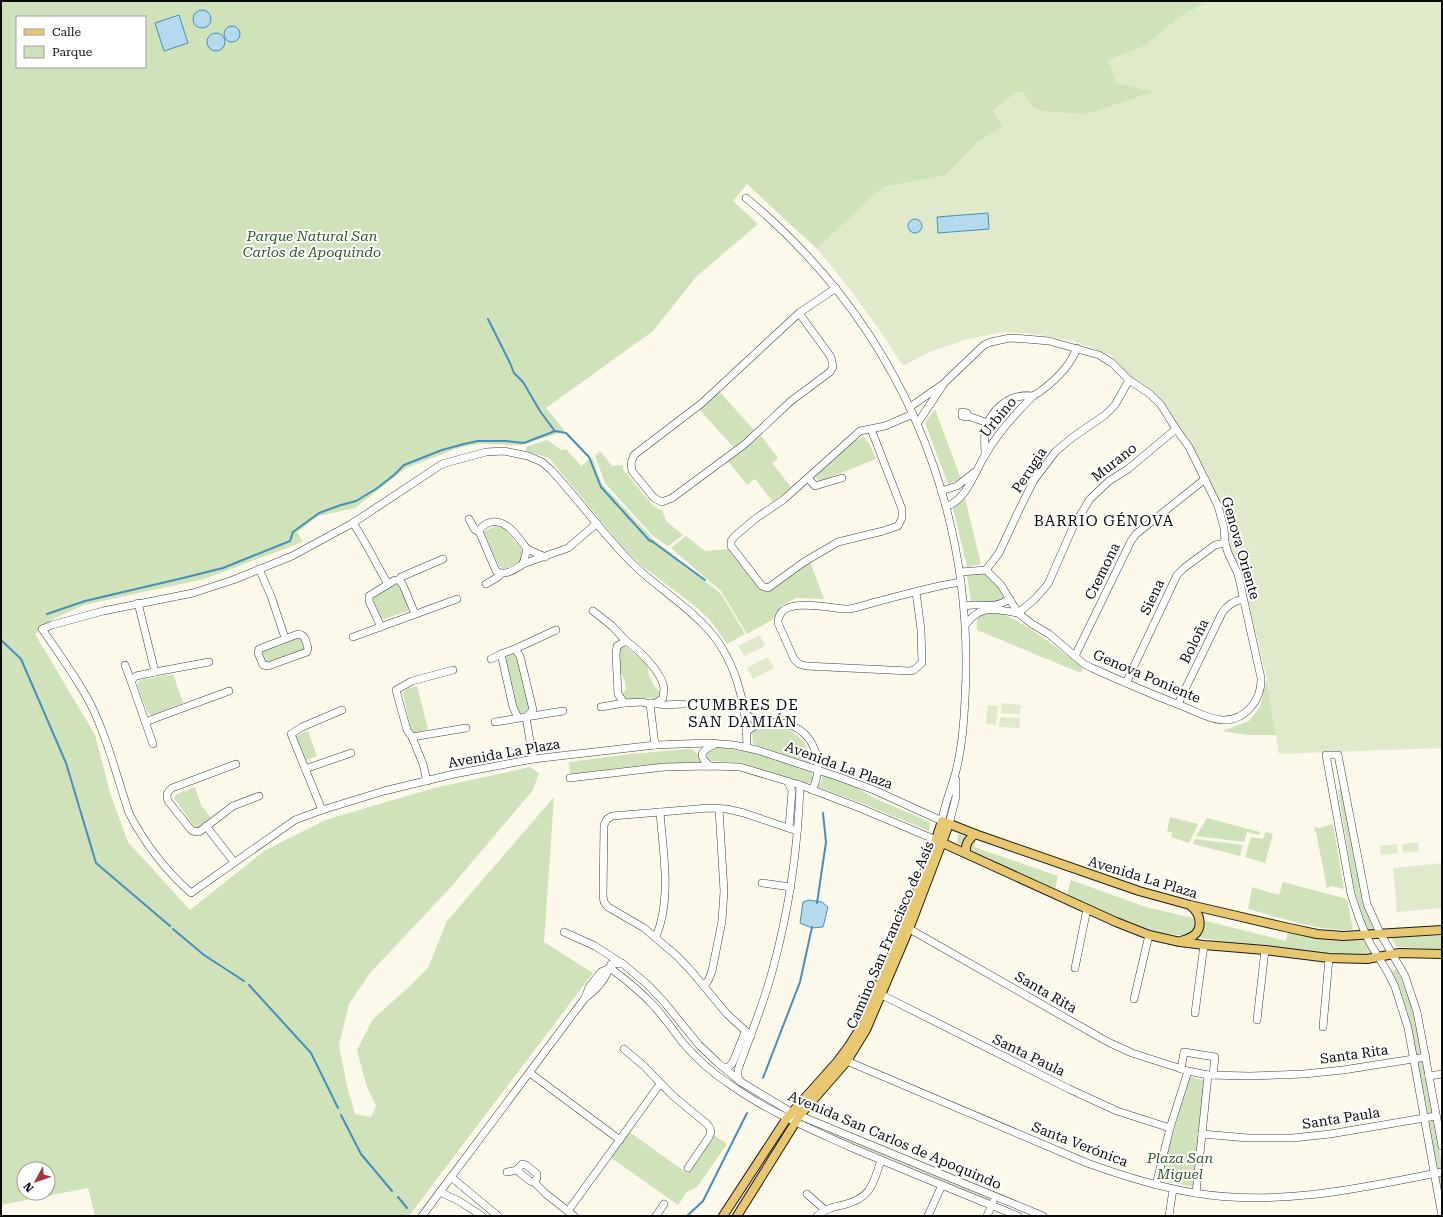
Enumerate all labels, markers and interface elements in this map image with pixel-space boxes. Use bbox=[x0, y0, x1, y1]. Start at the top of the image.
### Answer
legend bbox=[16, 16, 146, 68]
text: Calle bbox=[52, 25, 82, 39]
text: Parque bbox=[52, 45, 93, 59]
park label: Parque Natural San Carlos de Apoquindo bbox=[243, 228, 381, 260]
street label: Urbino bbox=[976, 394, 1020, 440]
street label: Murano bbox=[1088, 439, 1140, 485]
street label: Perugia bbox=[1008, 444, 1050, 496]
street label: Genova Oriente bbox=[1219, 495, 1263, 601]
district label: BARRIO GÉNOVA bbox=[1034, 512, 1174, 530]
street label: Cremona bbox=[1081, 540, 1123, 602]
street label: Siena bbox=[1137, 576, 1167, 617]
street label: Boloña bbox=[1176, 616, 1212, 666]
street label: Genova Poniente bbox=[1091, 646, 1204, 706]
district label: CUMBRES DE SAN DAMIÁN bbox=[687, 696, 799, 731]
street label: Avenida La Plaza bbox=[447, 735, 562, 771]
street label: Avenida La Plaza bbox=[783, 738, 895, 792]
street label: Camino San Francisco de Asís bbox=[843, 838, 937, 1031]
street label: Avenida La Plaza bbox=[1086, 853, 1200, 901]
street label: Santa Rita bbox=[1012, 968, 1080, 1016]
street label: Santa Paula bbox=[990, 1031, 1068, 1080]
street label: Santa Rita bbox=[1319, 1041, 1389, 1067]
street label: Avenida San Carlos de Apoquindo bbox=[786, 1088, 1004, 1192]
street label: Santa Paula bbox=[1301, 1104, 1381, 1132]
street label: Santa Verónica bbox=[1030, 1118, 1131, 1170]
park label: Plaza San Miguel bbox=[1146, 1150, 1213, 1182]
north arrow bbox=[16, 1161, 56, 1201]
text: N bbox=[21, 1179, 36, 1195]

